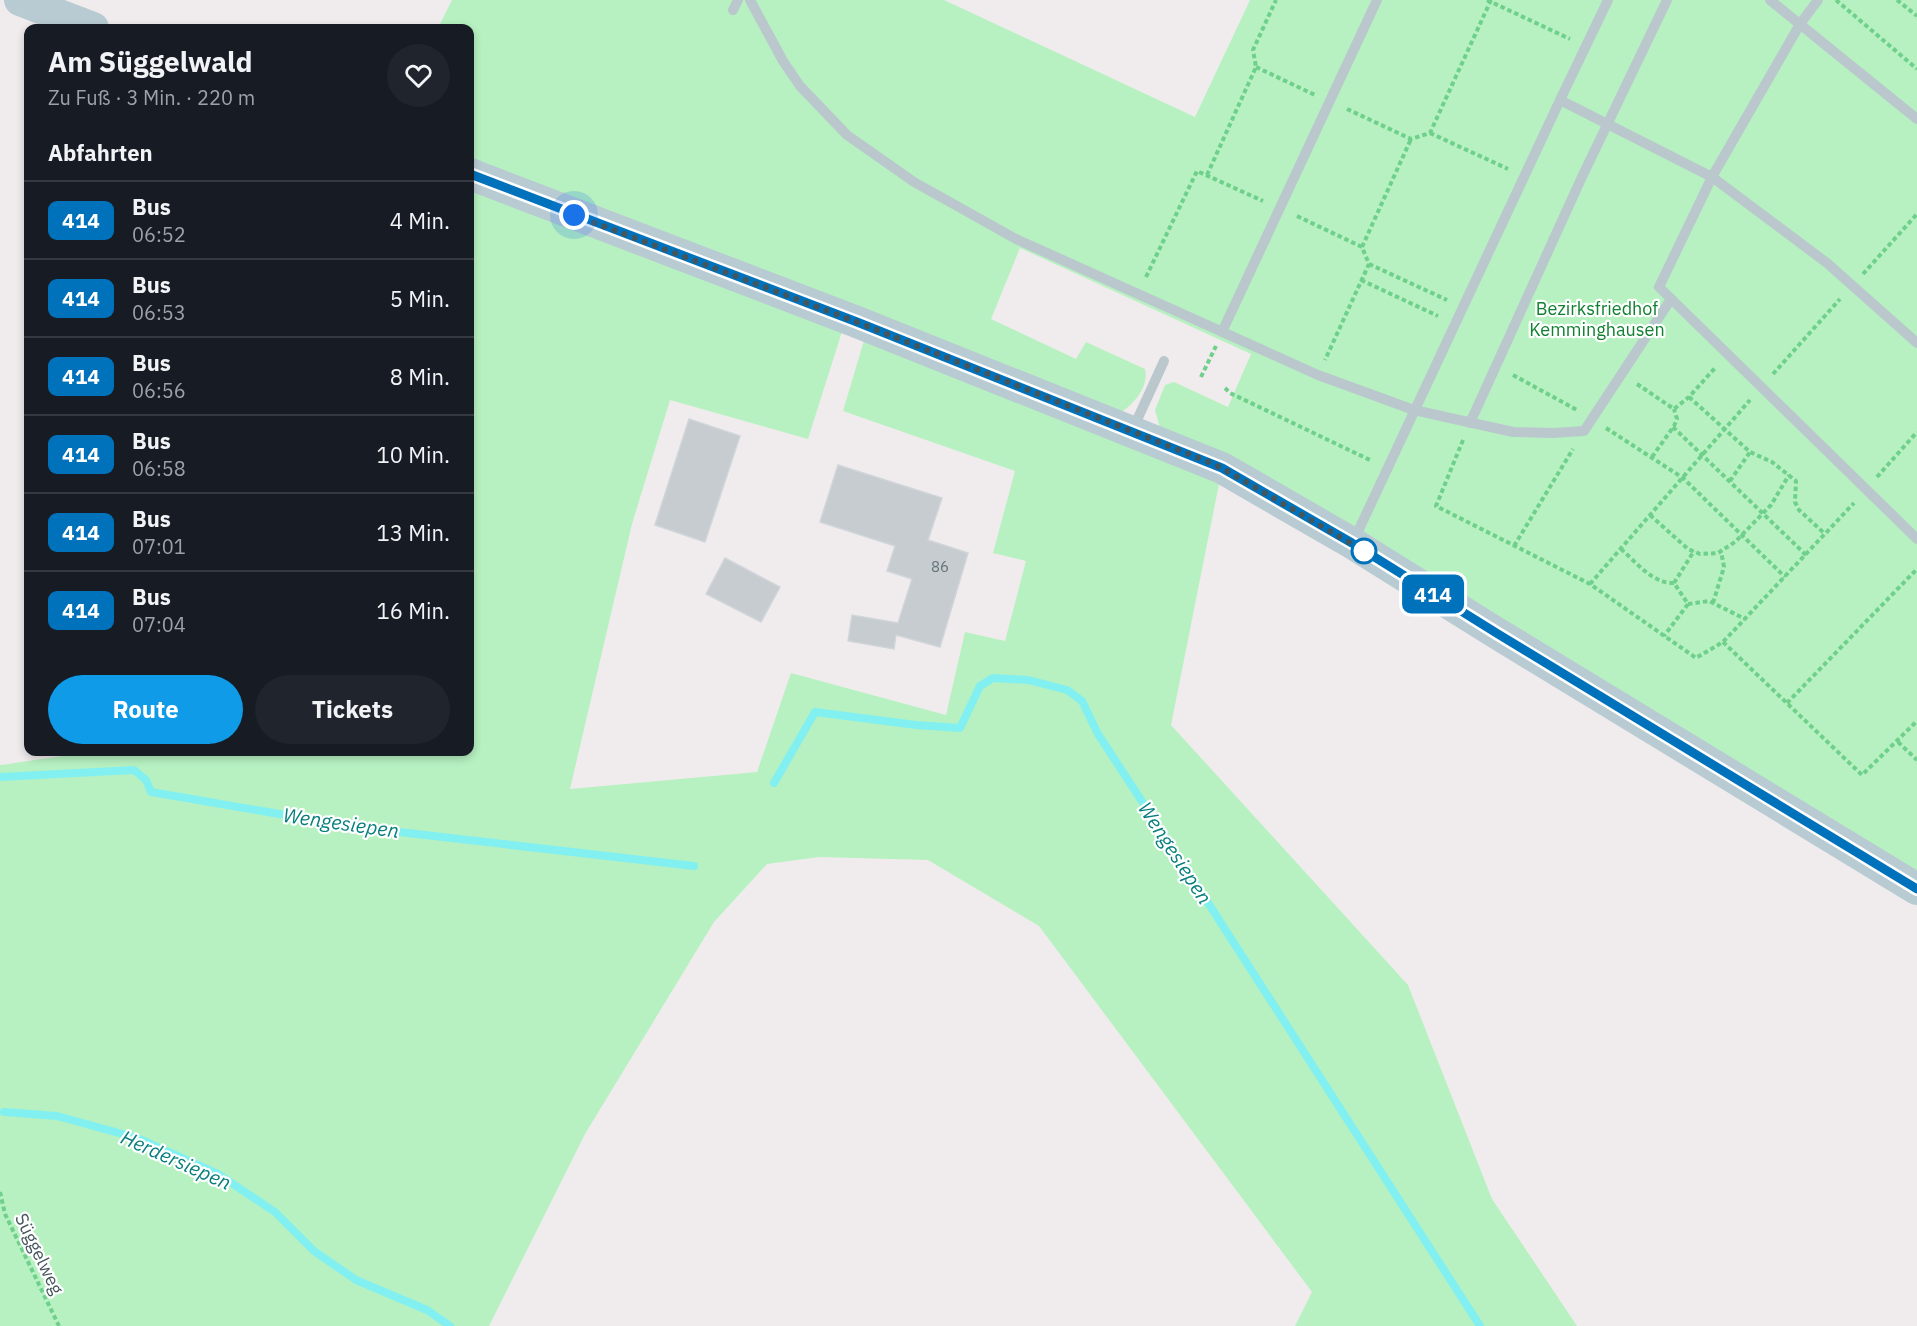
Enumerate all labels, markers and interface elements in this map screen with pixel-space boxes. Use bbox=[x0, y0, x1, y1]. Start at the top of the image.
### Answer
text: Am Süggelwald bbox=[48, 43, 253, 80]
button: heart bbox=[387, 44, 450, 107]
text: Zu Fuß · 3 Min. · 220 m bbox=[48, 84, 255, 111]
text: Abfahrten bbox=[48, 138, 153, 167]
text: Bus bbox=[132, 192, 171, 221]
your location bbox=[559, 200, 589, 230]
text: 414 bbox=[62, 206, 100, 234]
text: 4 Min. bbox=[390, 206, 450, 235]
text: 06:52 bbox=[132, 221, 186, 248]
text: Bus bbox=[132, 270, 171, 299]
text: 414 bbox=[62, 284, 100, 312]
text: 5 Min. bbox=[390, 284, 450, 313]
park label: Bezirksfriedhof Kemminghausen bbox=[1529, 297, 1665, 341]
text: 06:53 bbox=[132, 299, 186, 326]
text: Bus bbox=[132, 348, 171, 377]
text: 414 bbox=[62, 362, 100, 390]
text: 8 Min. bbox=[390, 362, 450, 391]
text: 06:56 bbox=[132, 377, 186, 404]
text: Bus bbox=[132, 426, 171, 455]
text: 414 bbox=[62, 440, 100, 468]
text: 10 Min. bbox=[377, 440, 450, 469]
text: 06:58 bbox=[132, 455, 186, 482]
text: Bus bbox=[132, 504, 171, 533]
text: 414 bbox=[62, 518, 100, 546]
text: 13 Min. bbox=[377, 518, 450, 547]
text: 07:01 bbox=[132, 533, 186, 560]
unlabelled marker bbox=[1351, 538, 1377, 564]
house number: 86 bbox=[931, 557, 949, 576]
line badge: 414 bbox=[1398, 574, 1468, 614]
text: 414 bbox=[1414, 580, 1452, 608]
text: Bus bbox=[132, 582, 171, 611]
text: 414 bbox=[62, 596, 100, 624]
text: 16 Min. bbox=[377, 596, 450, 625]
text: 07:04 bbox=[132, 611, 186, 638]
button: Route bbox=[48, 675, 243, 744]
button: Tickets bbox=[255, 675, 450, 744]
water label: Wengesiepen bbox=[1132, 796, 1219, 909]
water label: Wengesiepen bbox=[281, 801, 401, 844]
water label: Herdersiepen bbox=[117, 1123, 236, 1196]
street label: Süggelweg bbox=[10, 1209, 69, 1299]

